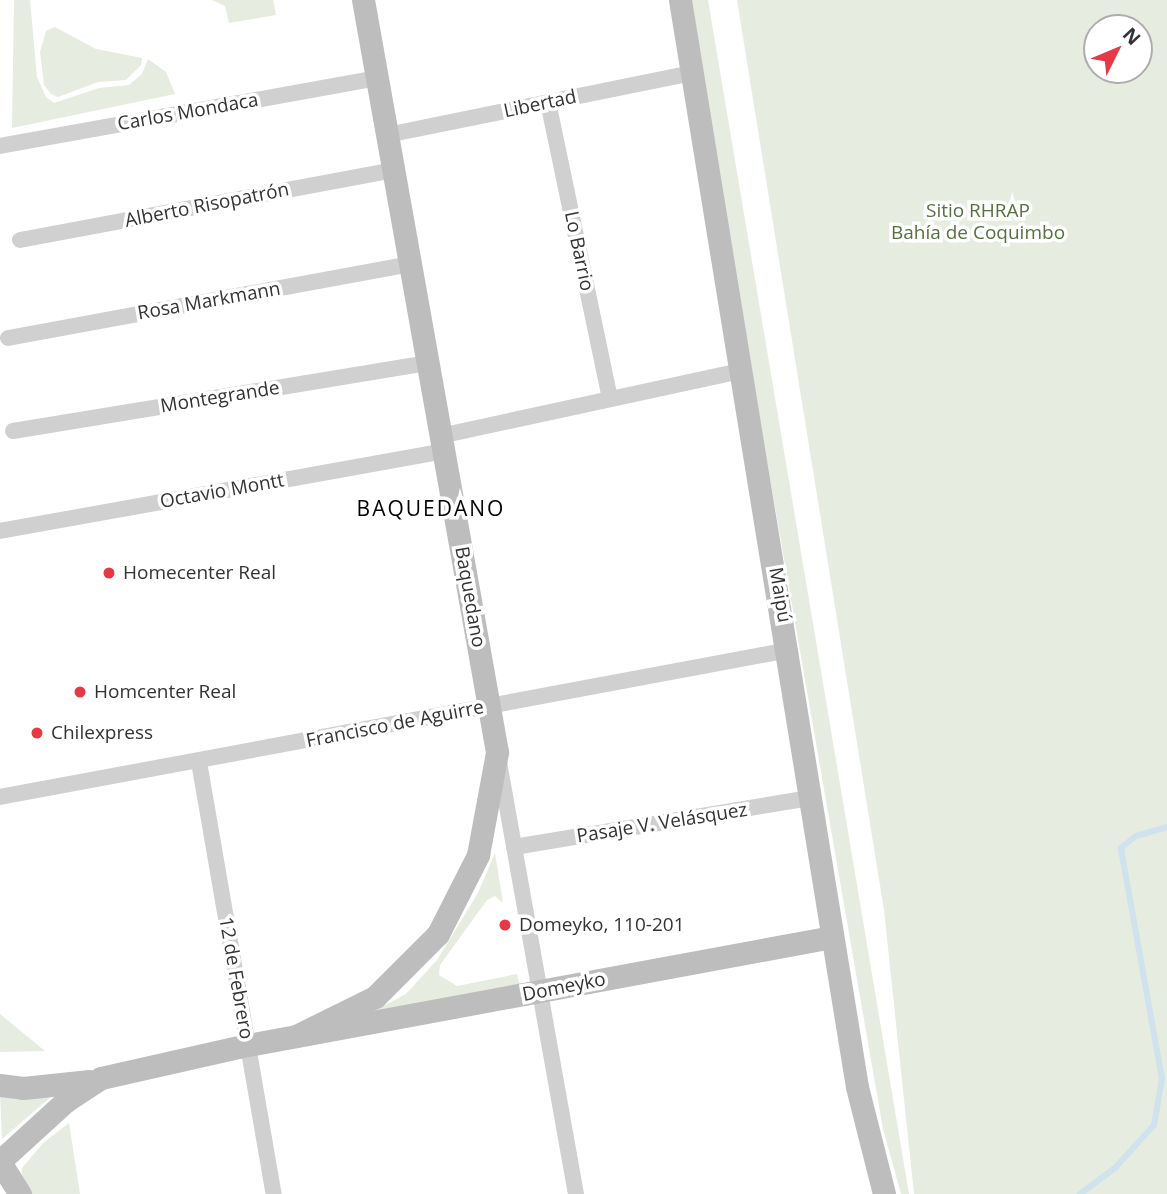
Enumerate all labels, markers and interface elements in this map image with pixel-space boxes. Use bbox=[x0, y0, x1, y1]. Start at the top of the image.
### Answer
north arrow bbox=[1083, 14, 1153, 84]
text: N bbox=[1117, 22, 1147, 51]
street label: Libertad bbox=[502, 85, 578, 123]
street label: Carlos Mondaca bbox=[116, 88, 260, 136]
street label: Alberto Risopatrón bbox=[123, 178, 291, 232]
park label: Sitio RHRAP Bahía de Coquimbo bbox=[891, 200, 1065, 244]
street label: Lo Barrio bbox=[559, 209, 599, 293]
street label: Rosa Markmann bbox=[136, 277, 282, 325]
street label: Montegrande bbox=[159, 376, 281, 418]
street label: Octavio Montt bbox=[158, 469, 286, 513]
district label: BAQUEDANO bbox=[358, 495, 504, 521]
street label: Baquedano bbox=[450, 545, 490, 649]
place label: Homecenter Real bbox=[123, 562, 276, 584]
marker: Homecenter Real bbox=[101, 565, 117, 581]
street label: Maipú bbox=[764, 566, 796, 624]
place label: Homcenter Real bbox=[94, 681, 236, 703]
marker: Homcenter Real bbox=[72, 684, 88, 700]
street label: Francisco de Aguirre bbox=[304, 696, 486, 752]
place label: Chilexpress bbox=[51, 722, 153, 744]
marker: Chilexpress bbox=[29, 725, 45, 741]
street label: Pasaje V. Velásquez bbox=[575, 798, 749, 848]
place label: Domeyko, 110-201 bbox=[519, 914, 685, 936]
street label: 12 de Febrero bbox=[214, 915, 258, 1041]
marker: Domeyko, 110-201 bbox=[497, 917, 513, 933]
street label: Domeyko bbox=[520, 968, 608, 1006]

